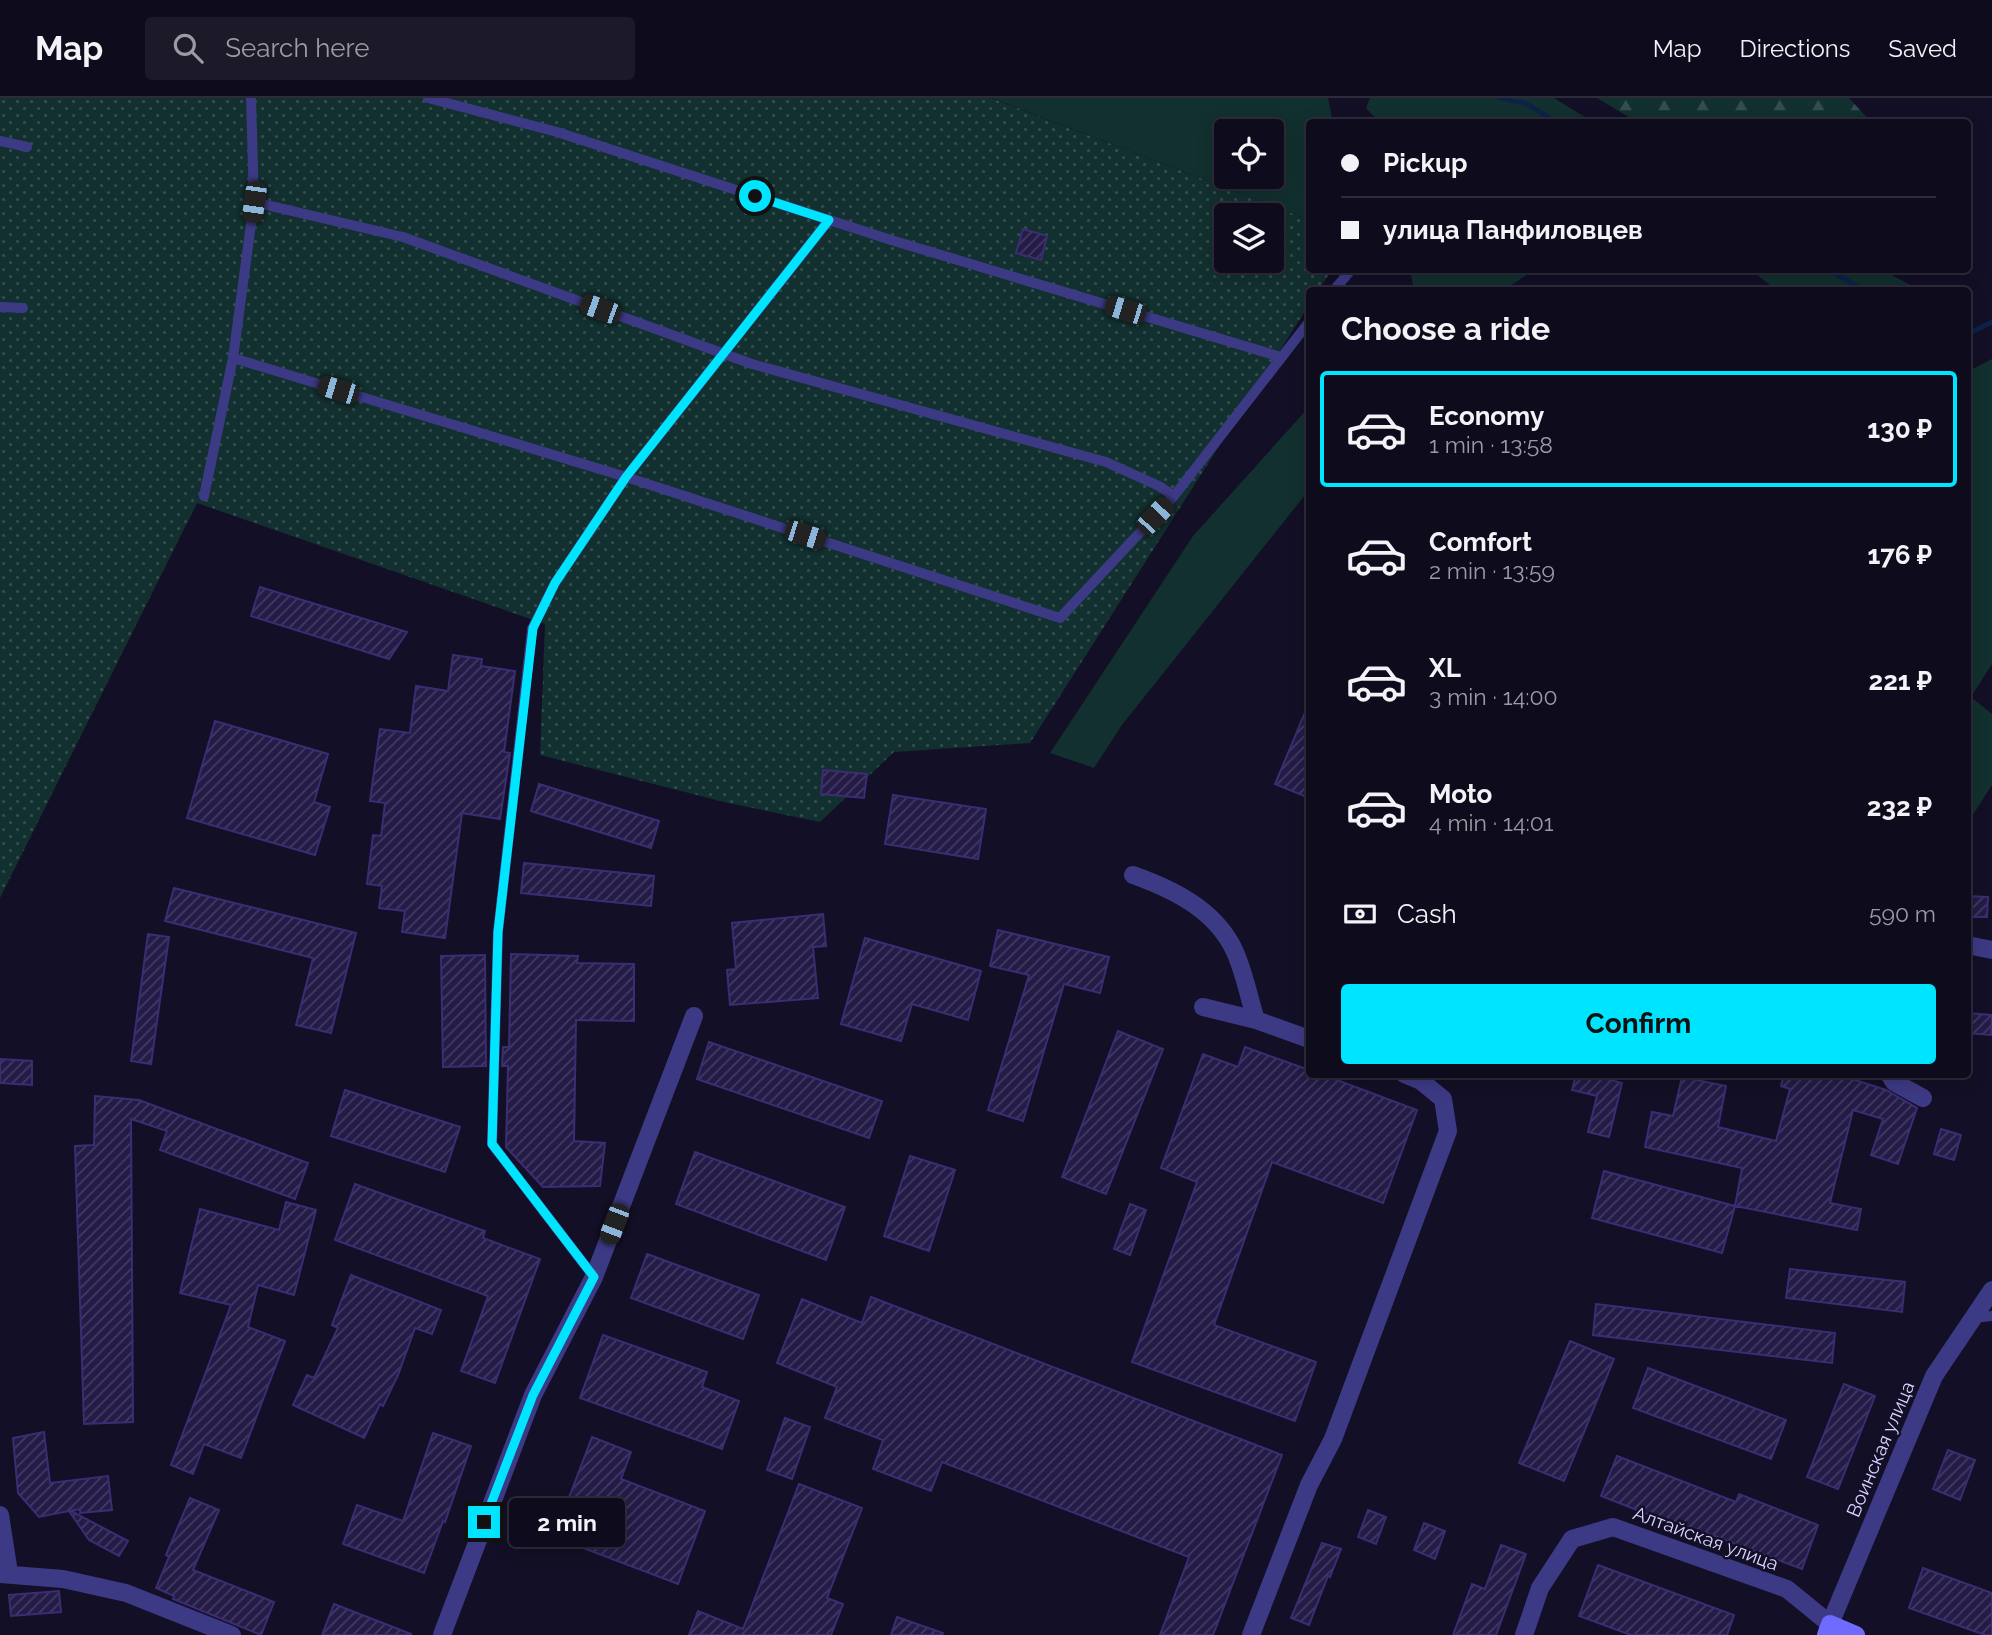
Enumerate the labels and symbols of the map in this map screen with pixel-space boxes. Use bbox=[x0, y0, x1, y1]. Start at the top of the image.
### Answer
car bbox=[241, 180, 268, 224]
route start bbox=[739, 180, 771, 212]
car bbox=[577, 292, 624, 326]
car bbox=[1102, 294, 1149, 326]
car bbox=[315, 374, 362, 406]
car bbox=[1133, 493, 1178, 539]
car bbox=[782, 519, 829, 551]
car bbox=[597, 1201, 632, 1247]
street label: Воинская улица bbox=[1842, 1378, 1918, 1520]
callout: 2 min bbox=[508, 1498, 624, 1546]
street label: Алтайская улица bbox=[1630, 1502, 1782, 1574]
route end bbox=[468, 1506, 500, 1538]

